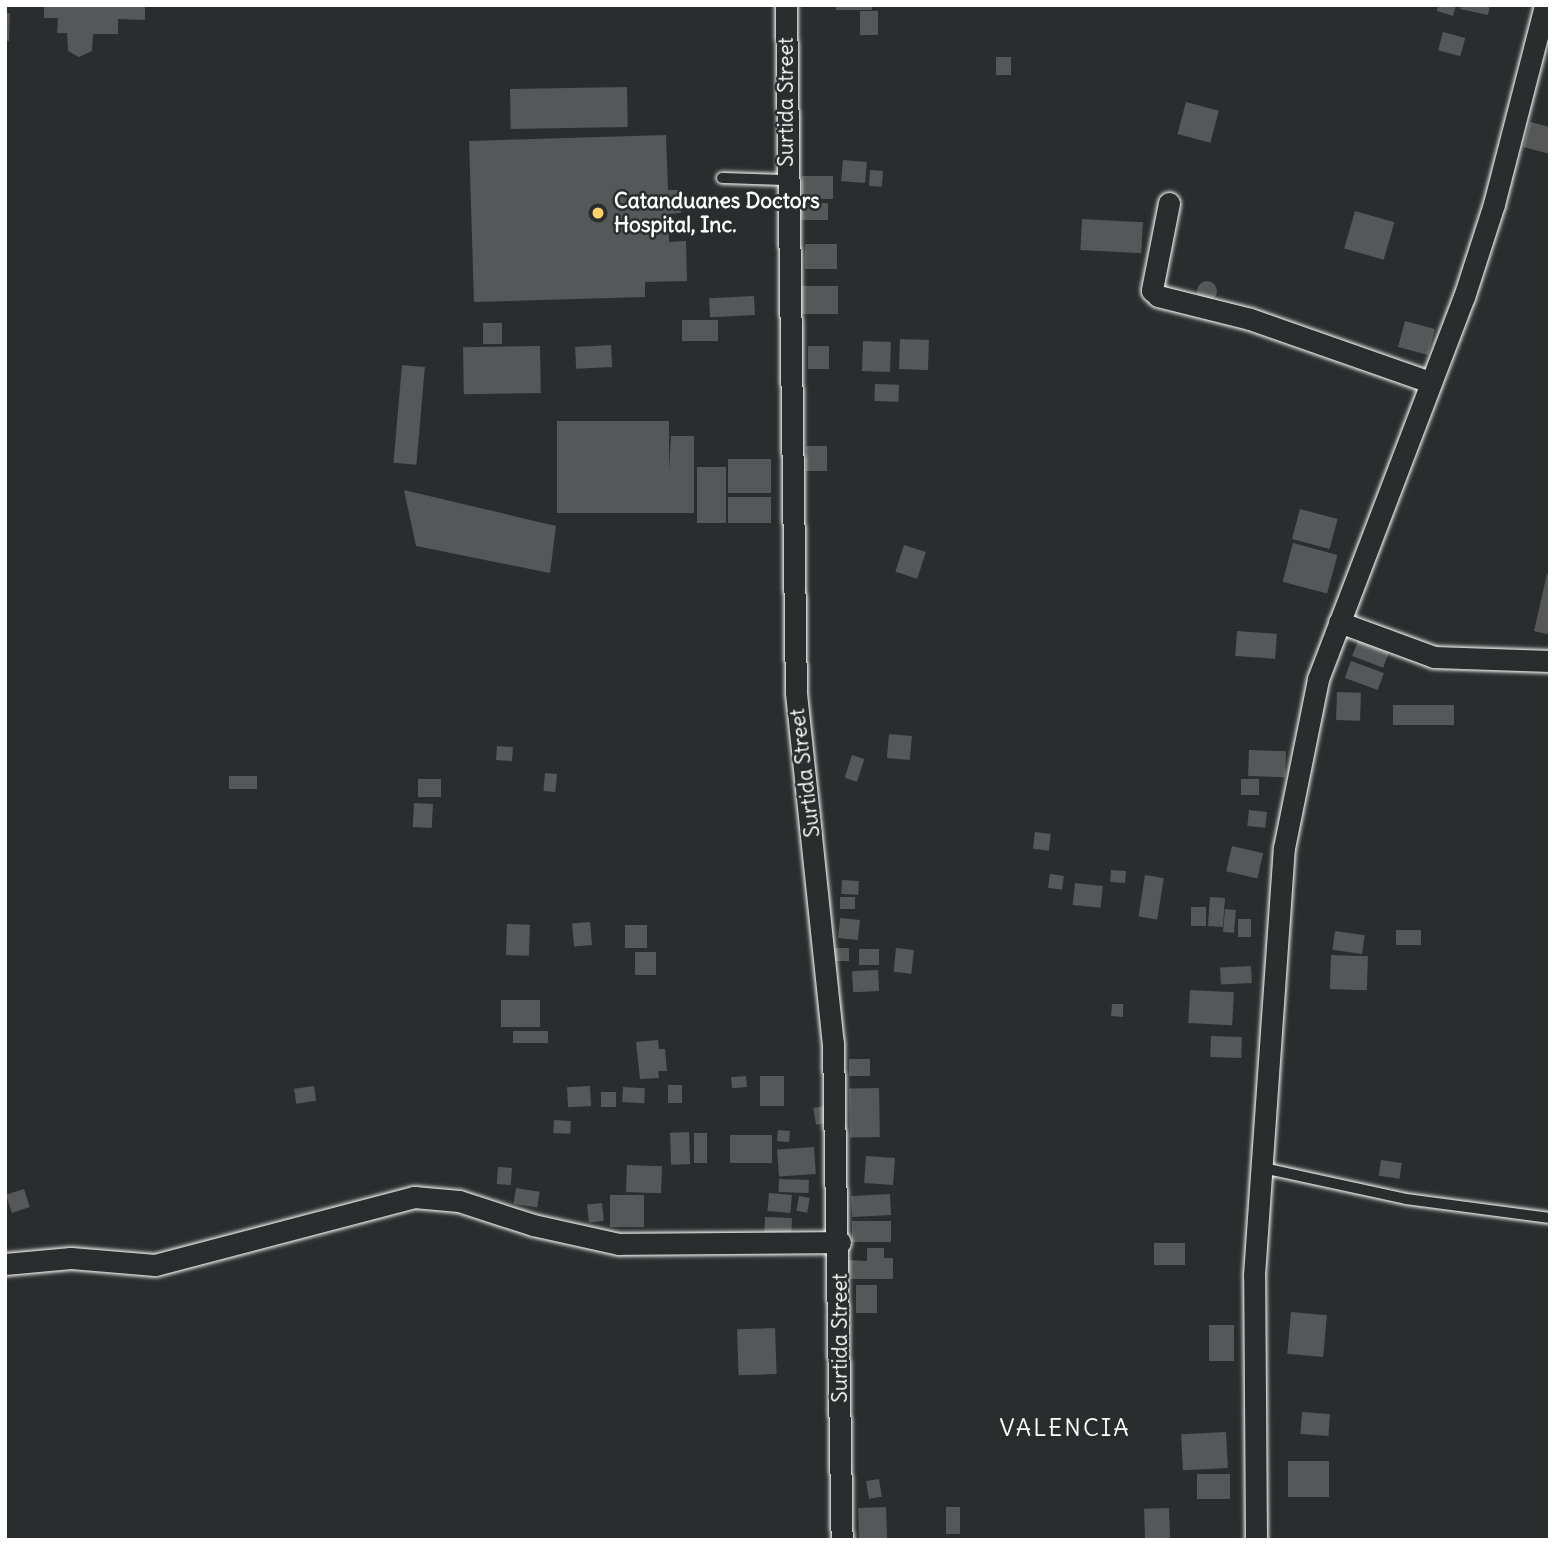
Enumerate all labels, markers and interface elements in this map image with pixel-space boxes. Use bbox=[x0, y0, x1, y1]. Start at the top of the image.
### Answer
street label: Surtida Street bbox=[773, 37, 799, 167]
place label: Catanduanes Doctors Hospital, Inc. bbox=[614, 188, 820, 238]
marker: Catanduanes Doctors Hospital, Inc. bbox=[588, 203, 608, 223]
street label: Surtida Street bbox=[785, 707, 825, 839]
street label: Surtida Street bbox=[827, 1273, 853, 1403]
district label: VALENCIA bbox=[1000, 1414, 1130, 1442]

